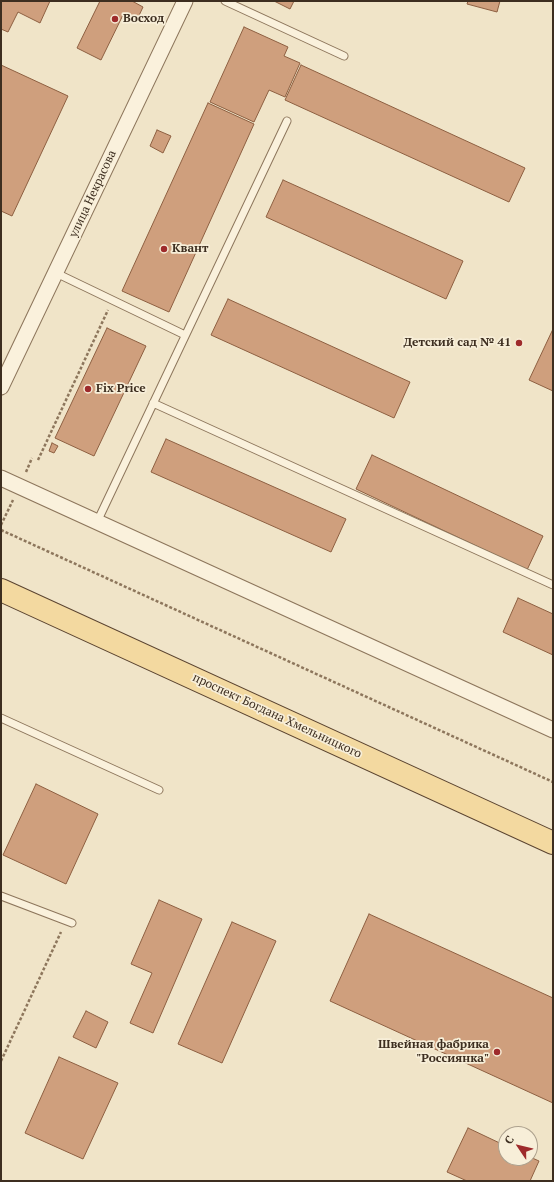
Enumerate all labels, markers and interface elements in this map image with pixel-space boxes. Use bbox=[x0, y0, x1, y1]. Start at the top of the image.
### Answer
place label: Восход bbox=[123, 12, 164, 26]
marker: Восход bbox=[110, 14, 120, 24]
street label: улица Некрасова bbox=[67, 148, 119, 240]
place label: Квант bbox=[172, 242, 209, 256]
marker: Квант bbox=[159, 244, 169, 254]
place label: Детский сад № 41 bbox=[404, 336, 511, 350]
marker: Детский сад № 41 bbox=[514, 338, 524, 348]
place label: Fix Price bbox=[96, 382, 146, 396]
marker: Fix Price bbox=[83, 384, 93, 394]
street label: проспект Богдана Хмельницкого bbox=[190, 670, 364, 762]
place label: Швейная фабрика "Россиянка" bbox=[378, 1038, 489, 1066]
marker: Швейная фабрика "Россиянка" bbox=[492, 1047, 502, 1057]
north arrow bbox=[498, 1126, 538, 1166]
text: С bbox=[501, 1133, 517, 1147]

